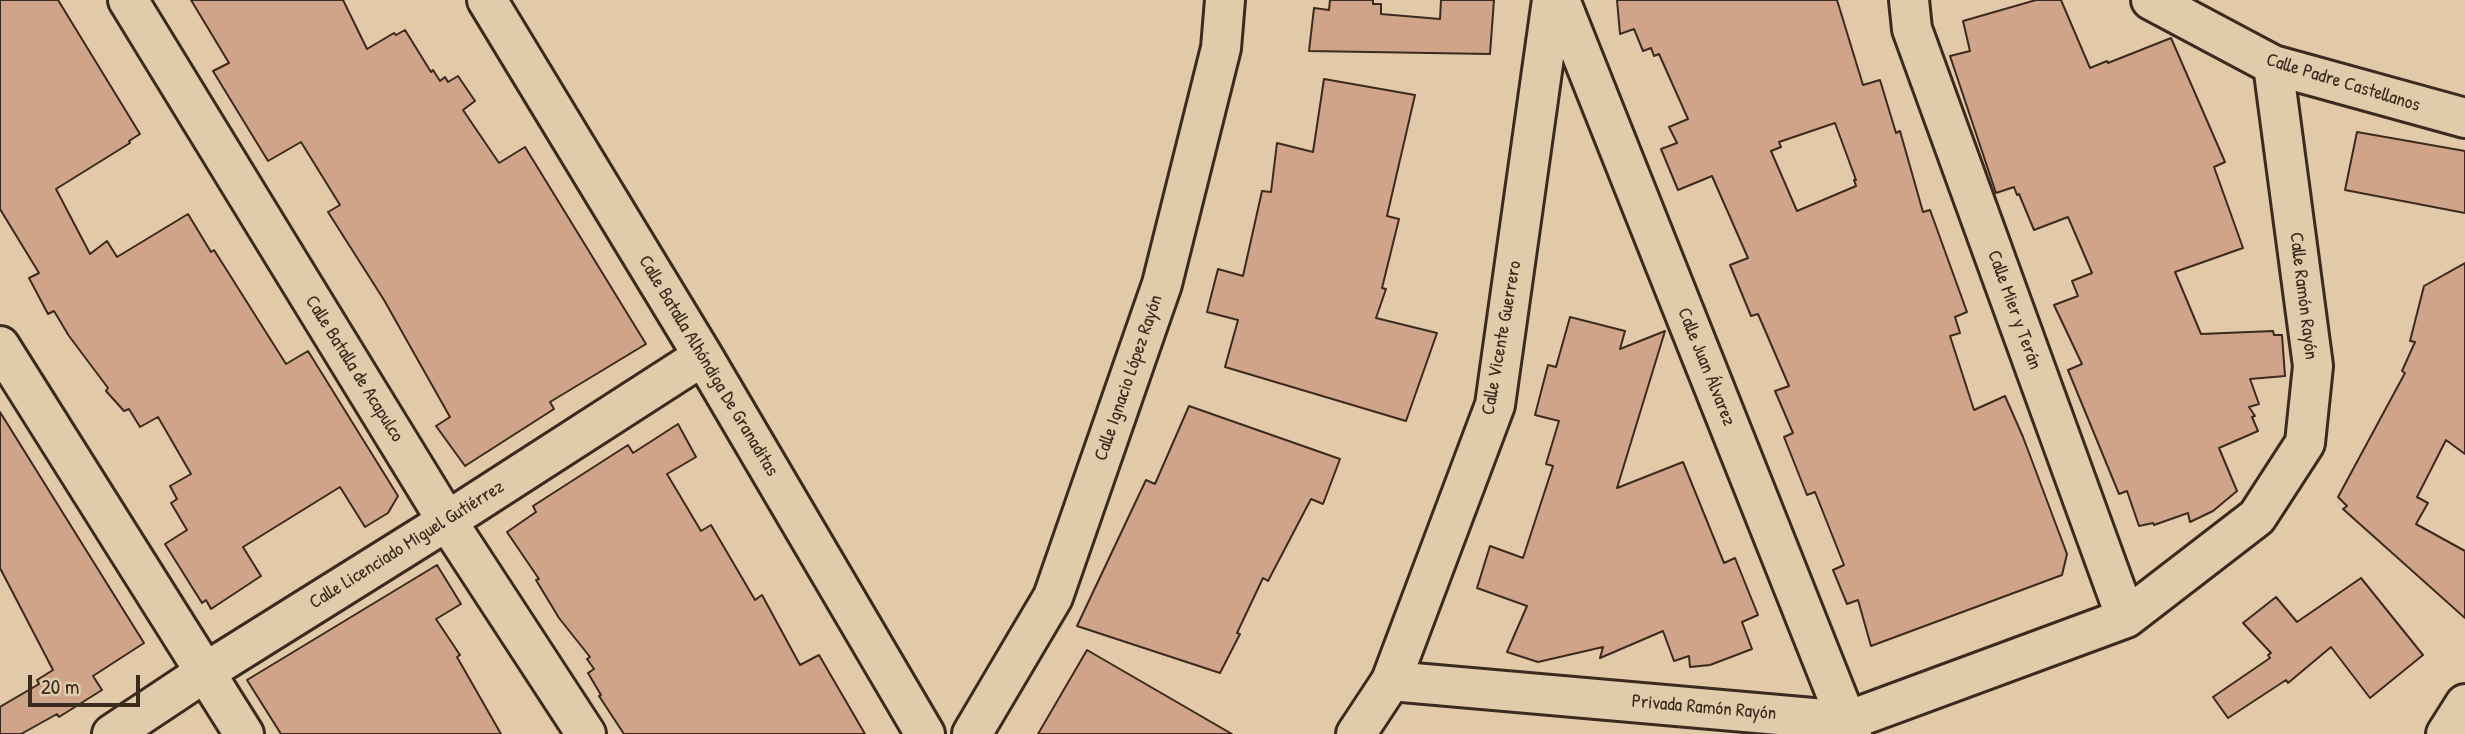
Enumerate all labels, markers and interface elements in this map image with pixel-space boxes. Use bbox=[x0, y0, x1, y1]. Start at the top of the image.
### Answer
street label: Calle Padre Castellanos bbox=[2263, 49, 2423, 117]
street label: Calle Ramón Rayón bbox=[2284, 231, 2322, 361]
street label: Calle Mier y Terán bbox=[1982, 247, 2046, 373]
street label: Calle Batalla Alhóndiga De Granaditas bbox=[633, 252, 783, 480]
street label: Calle Vicente Guerrero bbox=[1477, 259, 1527, 417]
street label: Calle Batalla de Acapulco bbox=[300, 292, 408, 446]
street label: Calle Ignacio López Rayón bbox=[1090, 292, 1168, 464]
street label: Calle Juan Álvarez bbox=[1672, 305, 1740, 429]
street label: Calle Licenciado Miguel Gutiérrez bbox=[305, 476, 509, 614]
scale bar bbox=[32, 660, 144, 704]
text: 20 m bbox=[41, 672, 79, 701]
street label: Privada Ramón Rayón bbox=[1631, 690, 1777, 726]

